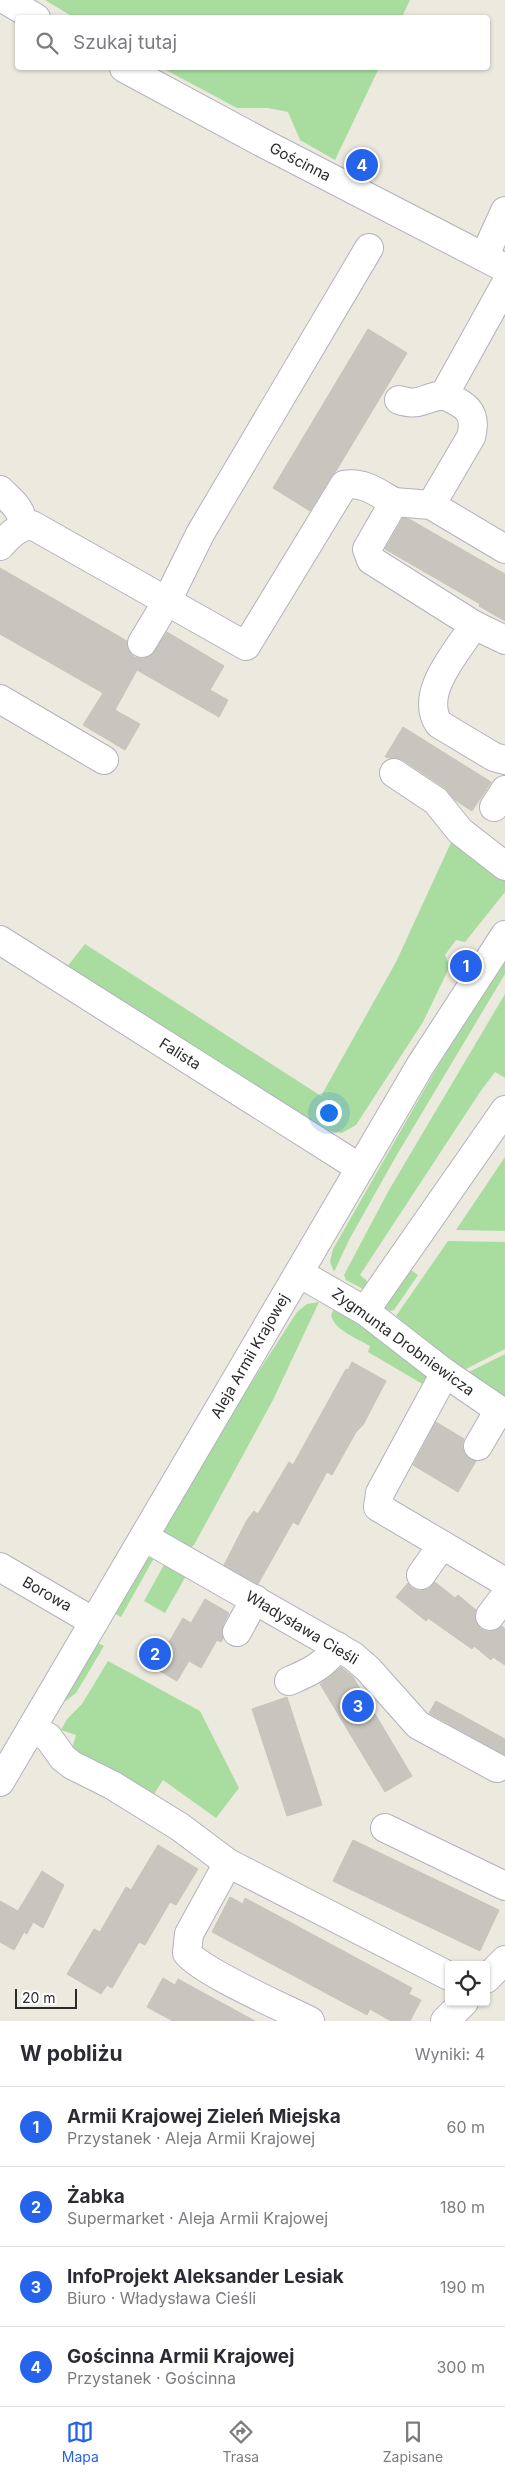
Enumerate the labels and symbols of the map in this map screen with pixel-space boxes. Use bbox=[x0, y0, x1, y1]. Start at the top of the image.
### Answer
street label: Gościnna bbox=[266, 138, 334, 185]
pin: 4 bbox=[346, 146, 378, 184]
pin: 1 bbox=[450, 947, 482, 985]
street label: Falista bbox=[156, 1033, 205, 1074]
your location bbox=[316, 1100, 342, 1126]
street label: Zygmunta Drobniewicza bbox=[328, 1283, 478, 1400]
street label: Aleja Armii Krajowej bbox=[206, 1290, 293, 1421]
street label: Borowa bbox=[19, 1572, 75, 1615]
street label: Władysława Cieśli bbox=[243, 1586, 362, 1669]
pin: 2 bbox=[139, 1635, 171, 1673]
pin: 3 bbox=[342, 1687, 374, 1725]
scale bar bbox=[15, 1986, 78, 2009]

